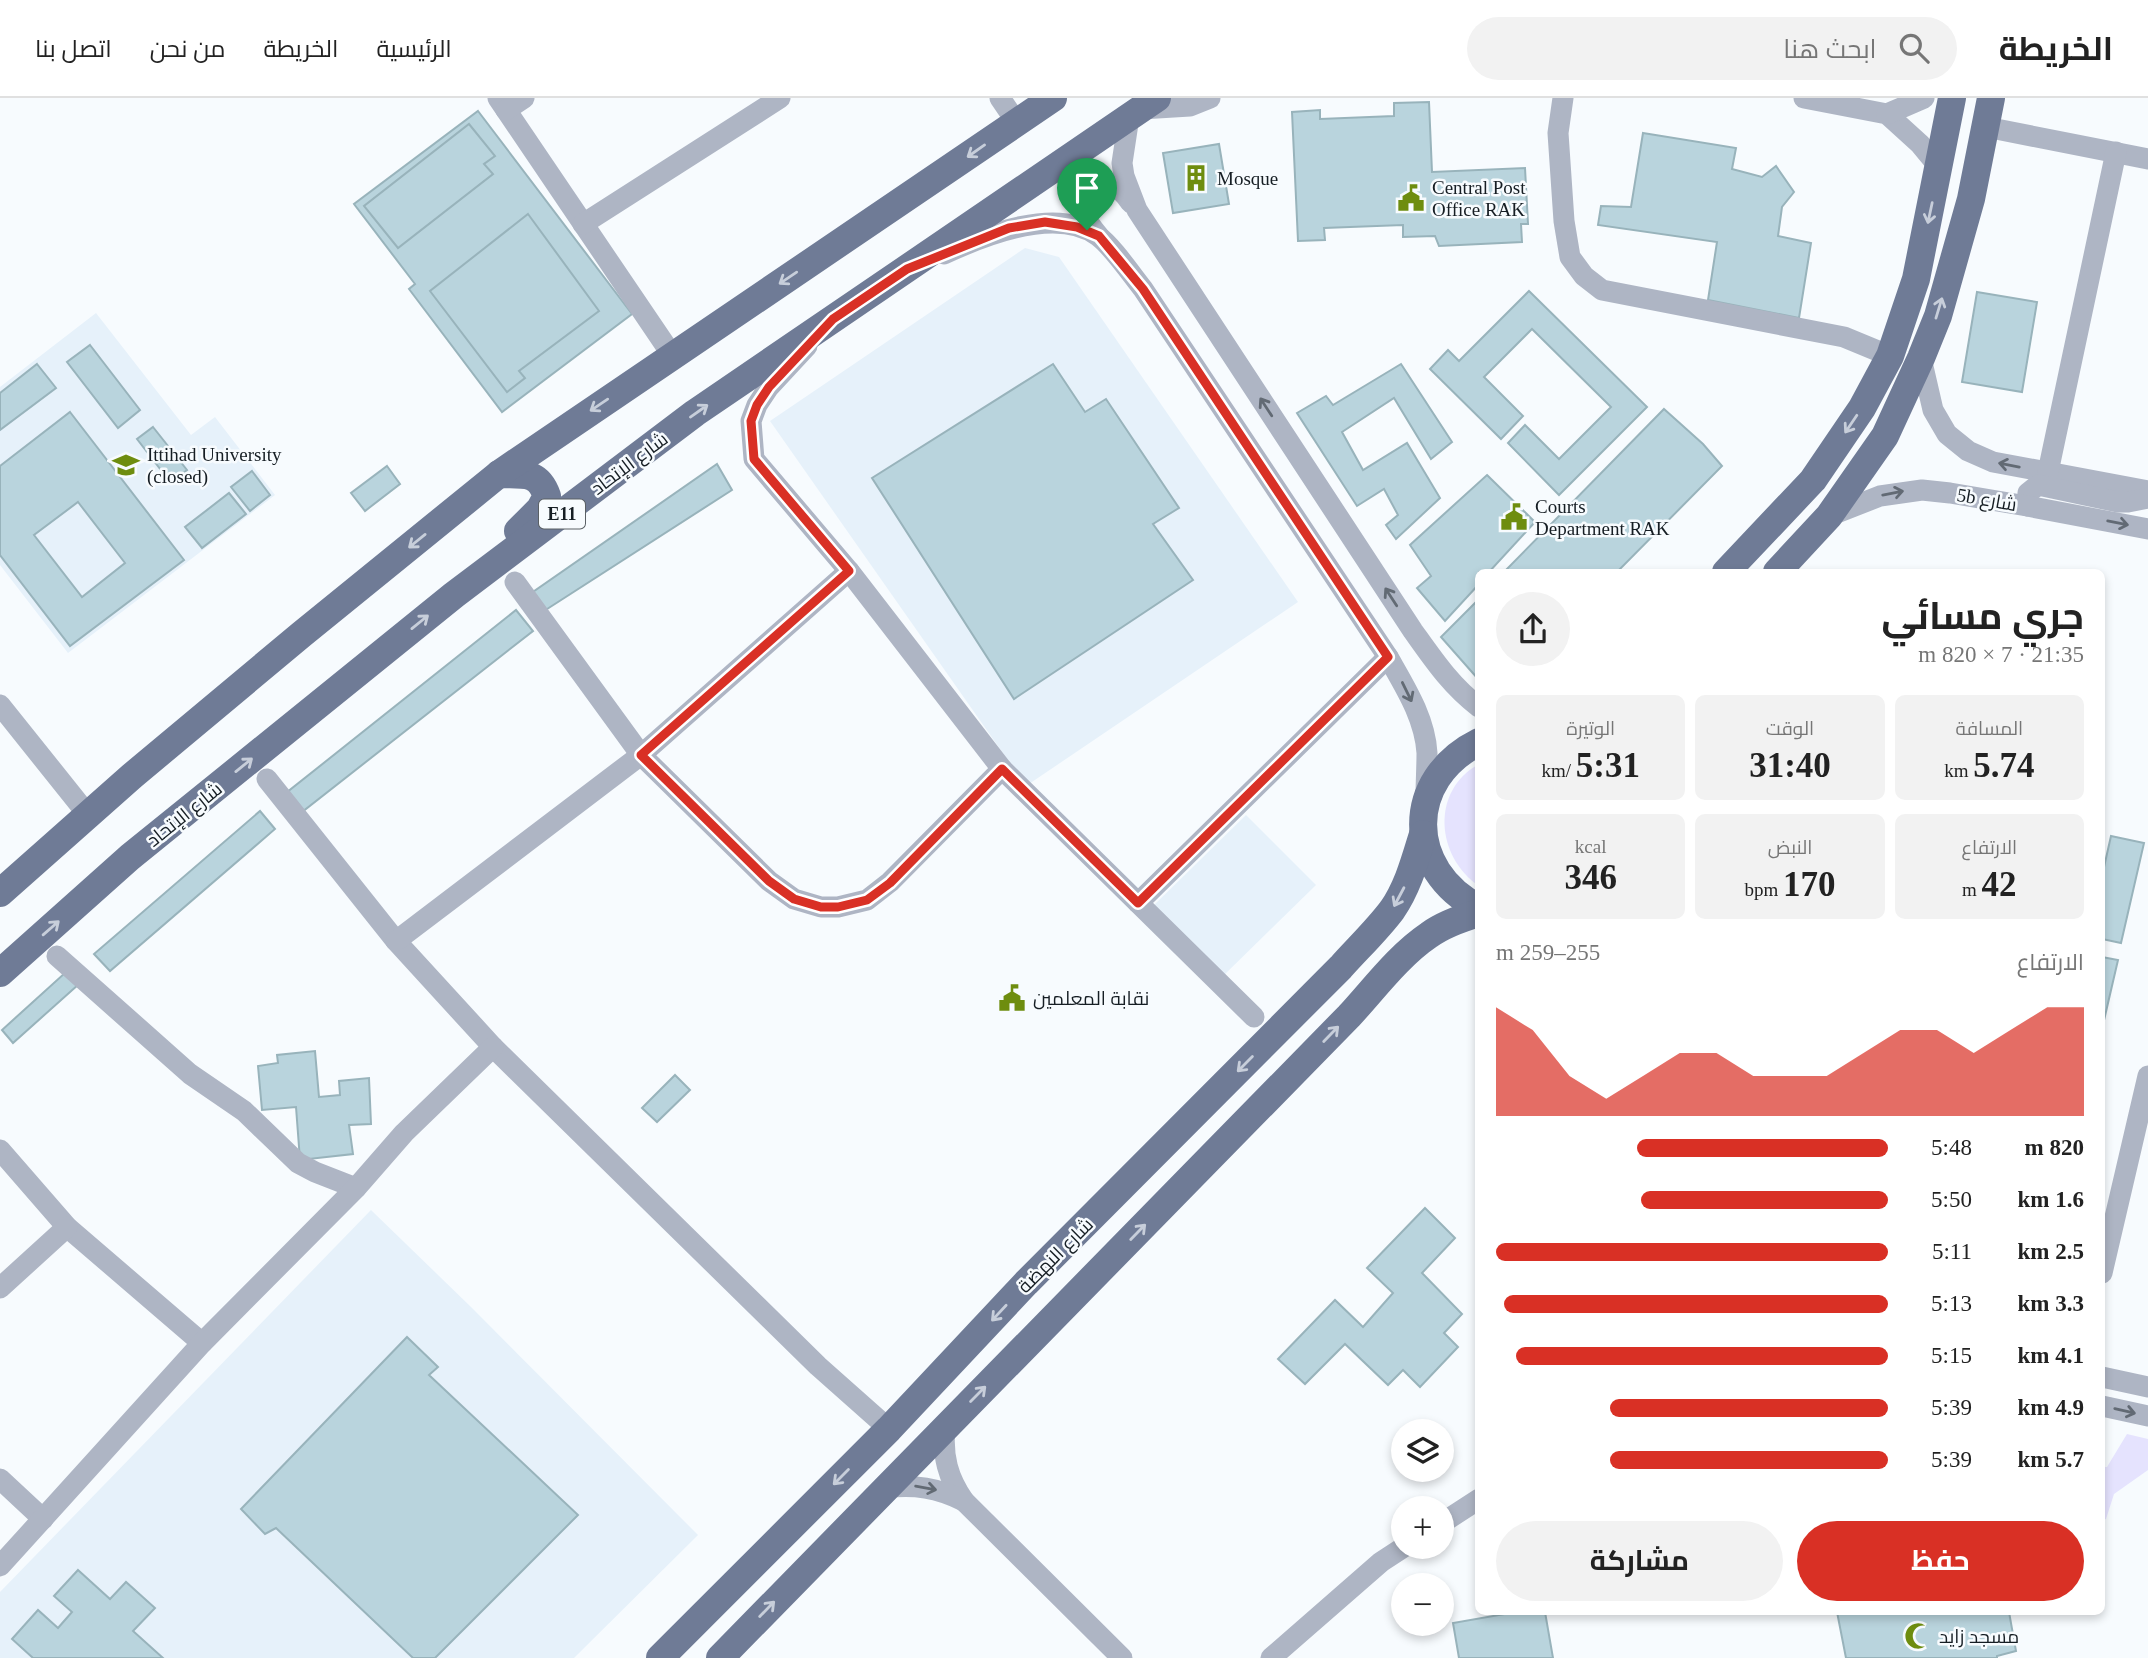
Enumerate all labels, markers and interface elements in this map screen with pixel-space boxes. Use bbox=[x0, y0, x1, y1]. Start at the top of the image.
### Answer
search box bbox=[1467, 17, 1957, 80]
icon: search bbox=[1895, 29, 1933, 67]
text: الخريطة bbox=[1999, 31, 2113, 67]
text: ابحث هنا bbox=[1783, 35, 1877, 64]
text: اتصل بنا bbox=[35, 36, 112, 62]
text: من نحن bbox=[150, 36, 226, 62]
text: الخريطة bbox=[264, 36, 338, 62]
text: الرئيسية bbox=[376, 36, 452, 62]
one-way arrow bbox=[967, 144, 986, 158]
pin bbox=[1057, 158, 1117, 230]
building icon: Mosque bbox=[1181, 163, 1211, 193]
place label: Mosque bbox=[1217, 168, 1278, 189]
icon: arrive bbox=[1068, 169, 1106, 207]
place label: Central Post Office RAK bbox=[1432, 177, 1526, 220]
public building icon: Central Post Office RAK bbox=[1396, 183, 1426, 213]
one-way arrow bbox=[1922, 201, 1936, 224]
one-way arrow bbox=[779, 271, 798, 285]
one-way arrow bbox=[1934, 298, 1947, 320]
one-way arrow bbox=[590, 398, 609, 412]
one-way arrow bbox=[1259, 398, 1273, 417]
one-way arrow bbox=[689, 404, 708, 418]
one-way arrow bbox=[1843, 414, 1858, 433]
street label: شارع الإتحاد bbox=[587, 428, 673, 501]
place label: Ittihad University (closed) bbox=[147, 444, 282, 488]
school or university icon: Ittihad University (closed) bbox=[111, 450, 141, 480]
one-way arrow bbox=[1998, 458, 2021, 471]
street label: 5b شارع bbox=[1955, 484, 2019, 518]
one-way arrow bbox=[1881, 486, 1904, 499]
place label: Courts Department RAK bbox=[1535, 496, 1670, 539]
road number: E11 bbox=[539, 500, 585, 528]
public building icon: Courts Department RAK bbox=[1499, 502, 1529, 532]
one-way arrow bbox=[2106, 517, 2129, 530]
one-way arrow bbox=[408, 533, 426, 549]
one-way arrow bbox=[1383, 588, 1398, 607]
button: share bbox=[1496, 592, 1570, 666]
text: جري مسائي bbox=[1882, 595, 2084, 637]
one-way arrow bbox=[411, 614, 429, 630]
text: 21:35 · 7 × 820 m bbox=[1918, 642, 2084, 667]
one-way arrow bbox=[1401, 681, 1415, 702]
text: الوتيرة bbox=[1566, 718, 1615, 739]
text: الوقت bbox=[1766, 718, 1814, 739]
text: المسافة bbox=[1956, 718, 2023, 739]
text: 5:31 bbox=[1576, 746, 1640, 785]
text: 31:40 bbox=[1749, 746, 1831, 785]
text: 5.74 bbox=[1973, 746, 2034, 785]
one-way arrow bbox=[234, 757, 252, 773]
text: /km bbox=[1541, 760, 1576, 781]
text: km bbox=[1944, 760, 1973, 781]
street label: شارع الإتحاد bbox=[143, 778, 228, 853]
text: kcal bbox=[1575, 836, 1607, 857]
text: النبض bbox=[1768, 837, 1812, 858]
text: الارتفاع bbox=[1962, 837, 2017, 858]
text: 346 bbox=[1564, 858, 1617, 897]
text: 170 bbox=[1783, 865, 1836, 904]
text: 42 bbox=[1982, 865, 2017, 904]
text: bpm bbox=[1744, 879, 1783, 900]
text: m bbox=[1962, 879, 1982, 900]
one-way arrow bbox=[1391, 887, 1405, 907]
one-way arrow bbox=[42, 920, 60, 936]
text: 255–259 m bbox=[1496, 940, 1600, 965]
text: الارتفاع bbox=[2017, 950, 2084, 975]
public building icon: نقابة المعلمين bbox=[997, 983, 1027, 1013]
place label: نقابة المعلمين bbox=[1033, 988, 1149, 1010]
one-way arrow bbox=[1322, 1026, 1339, 1043]
one-way arrow bbox=[1236, 1055, 1253, 1072]
text: 5:48 bbox=[1931, 1135, 1972, 1160]
text: 820 m bbox=[2025, 1135, 2084, 1160]
text: 5:50 bbox=[1931, 1187, 1972, 1212]
text: 1.6 km bbox=[2018, 1187, 2084, 1212]
street label: شارع النهضة bbox=[1014, 1214, 1099, 1299]
one-way arrow bbox=[1129, 1224, 1146, 1241]
text: 5:11 bbox=[1932, 1239, 1972, 1264]
text: 2.5 km bbox=[2018, 1239, 2084, 1264]
text: 5:13 bbox=[1931, 1291, 1972, 1316]
text: 3.3 km bbox=[2018, 1291, 2084, 1316]
one-way arrow bbox=[990, 1304, 1007, 1321]
text: 5:15 bbox=[1931, 1343, 1972, 1368]
text: 4.1 km bbox=[2018, 1343, 2084, 1368]
one-way arrow bbox=[970, 1386, 987, 1403]
text: 5:39 bbox=[1931, 1395, 1972, 1420]
text: 4.9 km bbox=[2018, 1395, 2084, 1420]
one-way arrow bbox=[2113, 1405, 2136, 1418]
map controls bbox=[1391, 1419, 1454, 1636]
button: layers bbox=[1391, 1419, 1454, 1482]
text: 5:39 bbox=[1931, 1447, 1972, 1472]
text: 5.7 km bbox=[2018, 1447, 2084, 1472]
one-way arrow bbox=[833, 1469, 850, 1486]
one-way arrow bbox=[914, 1482, 937, 1495]
button: + bbox=[1391, 1496, 1454, 1559]
button: مشاركة bbox=[1496, 1521, 1783, 1601]
button: حفظ bbox=[1797, 1521, 2084, 1601]
button: − bbox=[1391, 1573, 1454, 1636]
one-way arrow bbox=[759, 1601, 776, 1618]
mosque icon: مسجد زايد bbox=[1903, 1621, 1933, 1651]
place label: مسجد زايد bbox=[1939, 1626, 2019, 1648]

